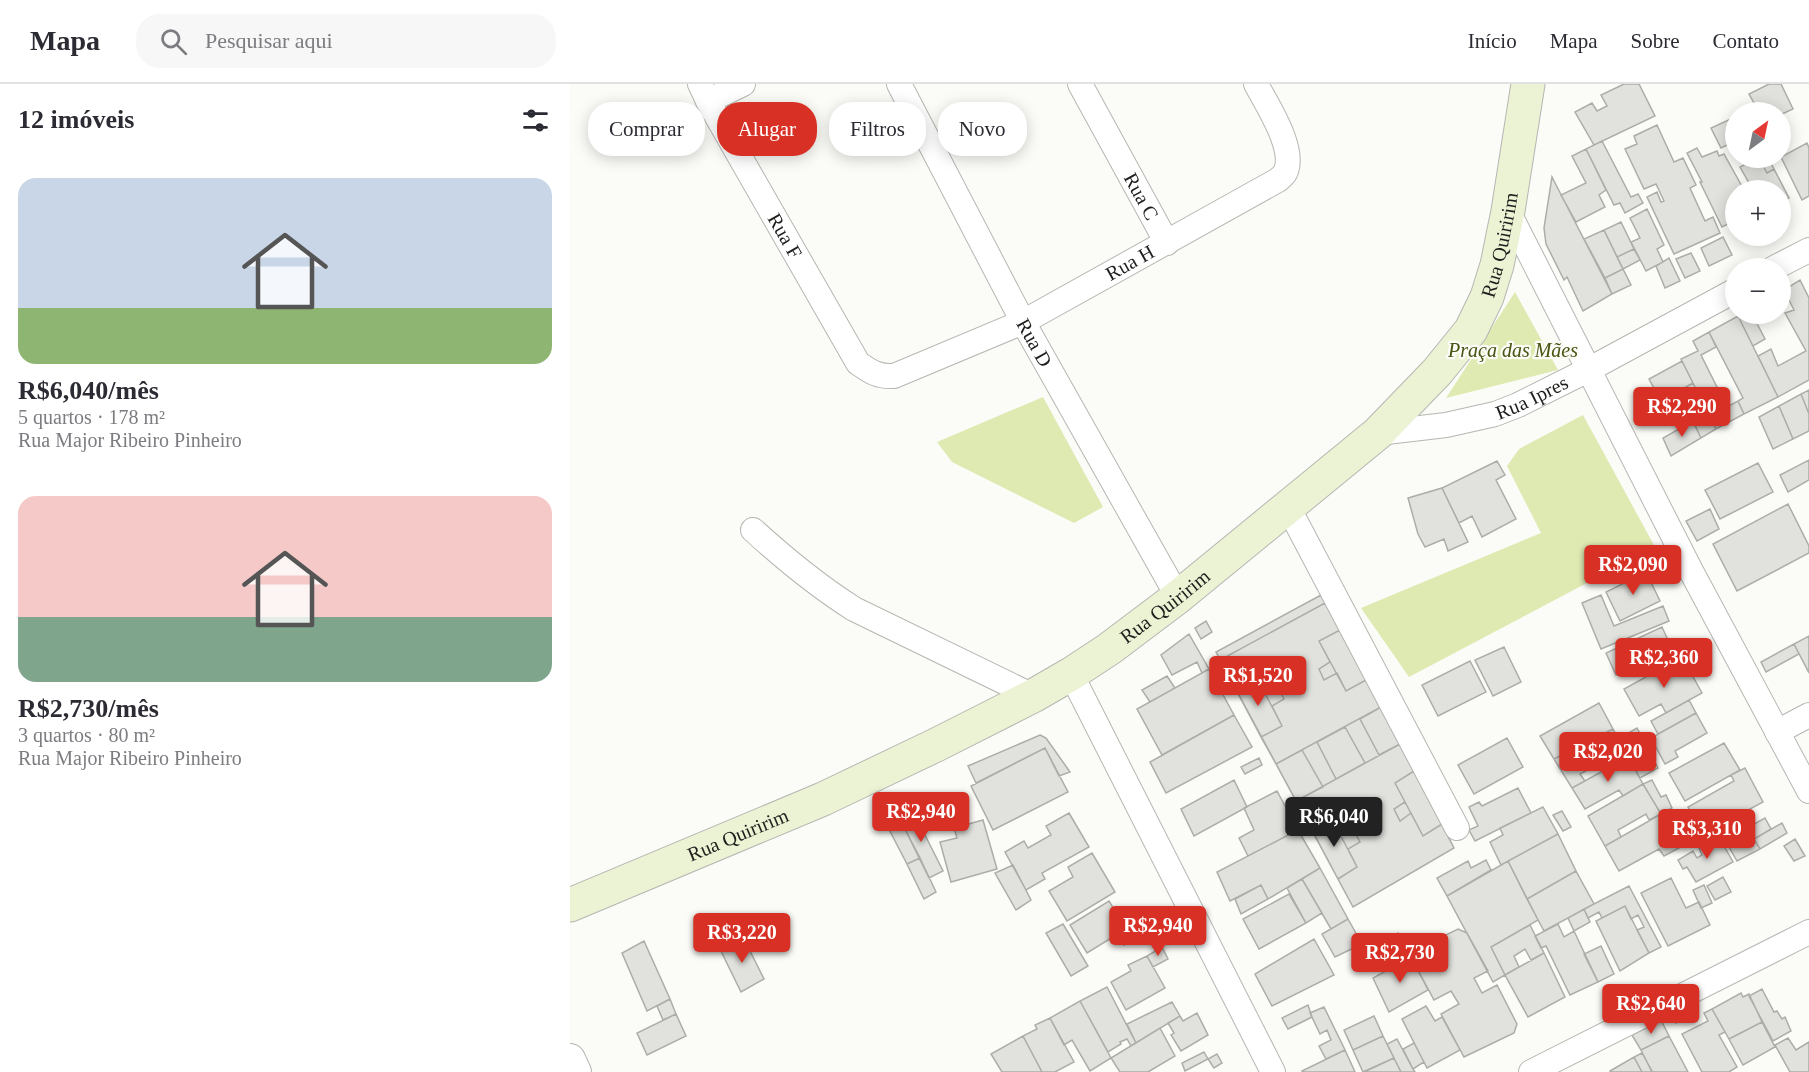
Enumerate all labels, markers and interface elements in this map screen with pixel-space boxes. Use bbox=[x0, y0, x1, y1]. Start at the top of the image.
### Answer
search box bbox=[136, 14, 556, 68]
text: Mapa bbox=[30, 25, 100, 56]
icon: search bbox=[157, 25, 190, 58]
text: Pesquisar aqui bbox=[205, 28, 333, 53]
text: Início bbox=[1468, 29, 1517, 53]
text: Mapa bbox=[1550, 29, 1598, 53]
text: Sobre bbox=[1631, 29, 1680, 53]
text: Contato bbox=[1713, 29, 1779, 53]
chip: Comprar bbox=[588, 102, 705, 156]
chip: Alugar bbox=[717, 102, 817, 156]
chip: Filtros bbox=[829, 102, 926, 156]
chip: Novo bbox=[938, 102, 1027, 156]
north arrow bbox=[1725, 102, 1791, 168]
map controls bbox=[1725, 102, 1791, 324]
icon: filters bbox=[519, 104, 552, 137]
text: 12 imóveis bbox=[18, 105, 134, 134]
street label: Rua C bbox=[1120, 169, 1163, 224]
button: + bbox=[1725, 180, 1791, 246]
street label: Rua Quiririm bbox=[1477, 190, 1522, 300]
street label: Rua F bbox=[764, 209, 807, 262]
icon: home bbox=[231, 217, 339, 325]
street label: Rua H bbox=[1102, 240, 1158, 285]
button: − bbox=[1725, 258, 1791, 324]
street label: Rua D bbox=[1012, 315, 1057, 371]
park label: Praça das Mães bbox=[1447, 339, 1578, 362]
street label: Rua Ipres bbox=[1493, 371, 1572, 424]
text: R$6,040/mês bbox=[18, 376, 159, 405]
pin: R$2,290 bbox=[1627, 387, 1737, 438]
text: R$2,290 bbox=[1647, 395, 1717, 417]
text: 5 quartos · 178 m² bbox=[18, 406, 165, 428]
text: Rua Major Ribeiro Pinheiro bbox=[18, 429, 242, 451]
icon: home bbox=[231, 535, 339, 643]
pin: R$2,090 bbox=[1578, 545, 1688, 596]
text: R$2,090 bbox=[1598, 553, 1668, 575]
street label: Rua Quiririm bbox=[1116, 564, 1214, 648]
pin: R$2,360 bbox=[1609, 638, 1719, 689]
text: R$2,360 bbox=[1629, 646, 1699, 668]
pin: R$1,520 bbox=[1203, 656, 1313, 707]
text: R$1,520 bbox=[1223, 664, 1293, 686]
text: R$2,730/mês bbox=[18, 694, 159, 723]
text: 3 quartos · 80 m² bbox=[18, 724, 155, 746]
pin: R$2,020 bbox=[1553, 732, 1663, 783]
text: R$2,020 bbox=[1573, 740, 1643, 762]
text: Rua Major Ribeiro Pinheiro bbox=[18, 747, 242, 769]
pin: R$2,940 bbox=[866, 792, 976, 843]
pin: R$6,040 bbox=[1279, 797, 1389, 848]
text: R$2,940 bbox=[886, 800, 956, 822]
street label: Rua Quiririm bbox=[684, 804, 792, 866]
text: R$6,040 bbox=[1299, 805, 1369, 827]
pin: R$3,310 bbox=[1652, 809, 1762, 860]
text: R$3,310 bbox=[1672, 817, 1742, 839]
pin: R$2,940 bbox=[1103, 906, 1213, 957]
pin: R$3,220 bbox=[687, 913, 797, 964]
text: R$2,940 bbox=[1123, 914, 1193, 936]
text: R$3,220 bbox=[707, 921, 777, 943]
pin: R$2,730 bbox=[1345, 933, 1455, 984]
text: R$2,730 bbox=[1365, 941, 1435, 963]
pin: R$2,640 bbox=[1596, 984, 1706, 1035]
text: R$2,640 bbox=[1616, 992, 1686, 1014]

